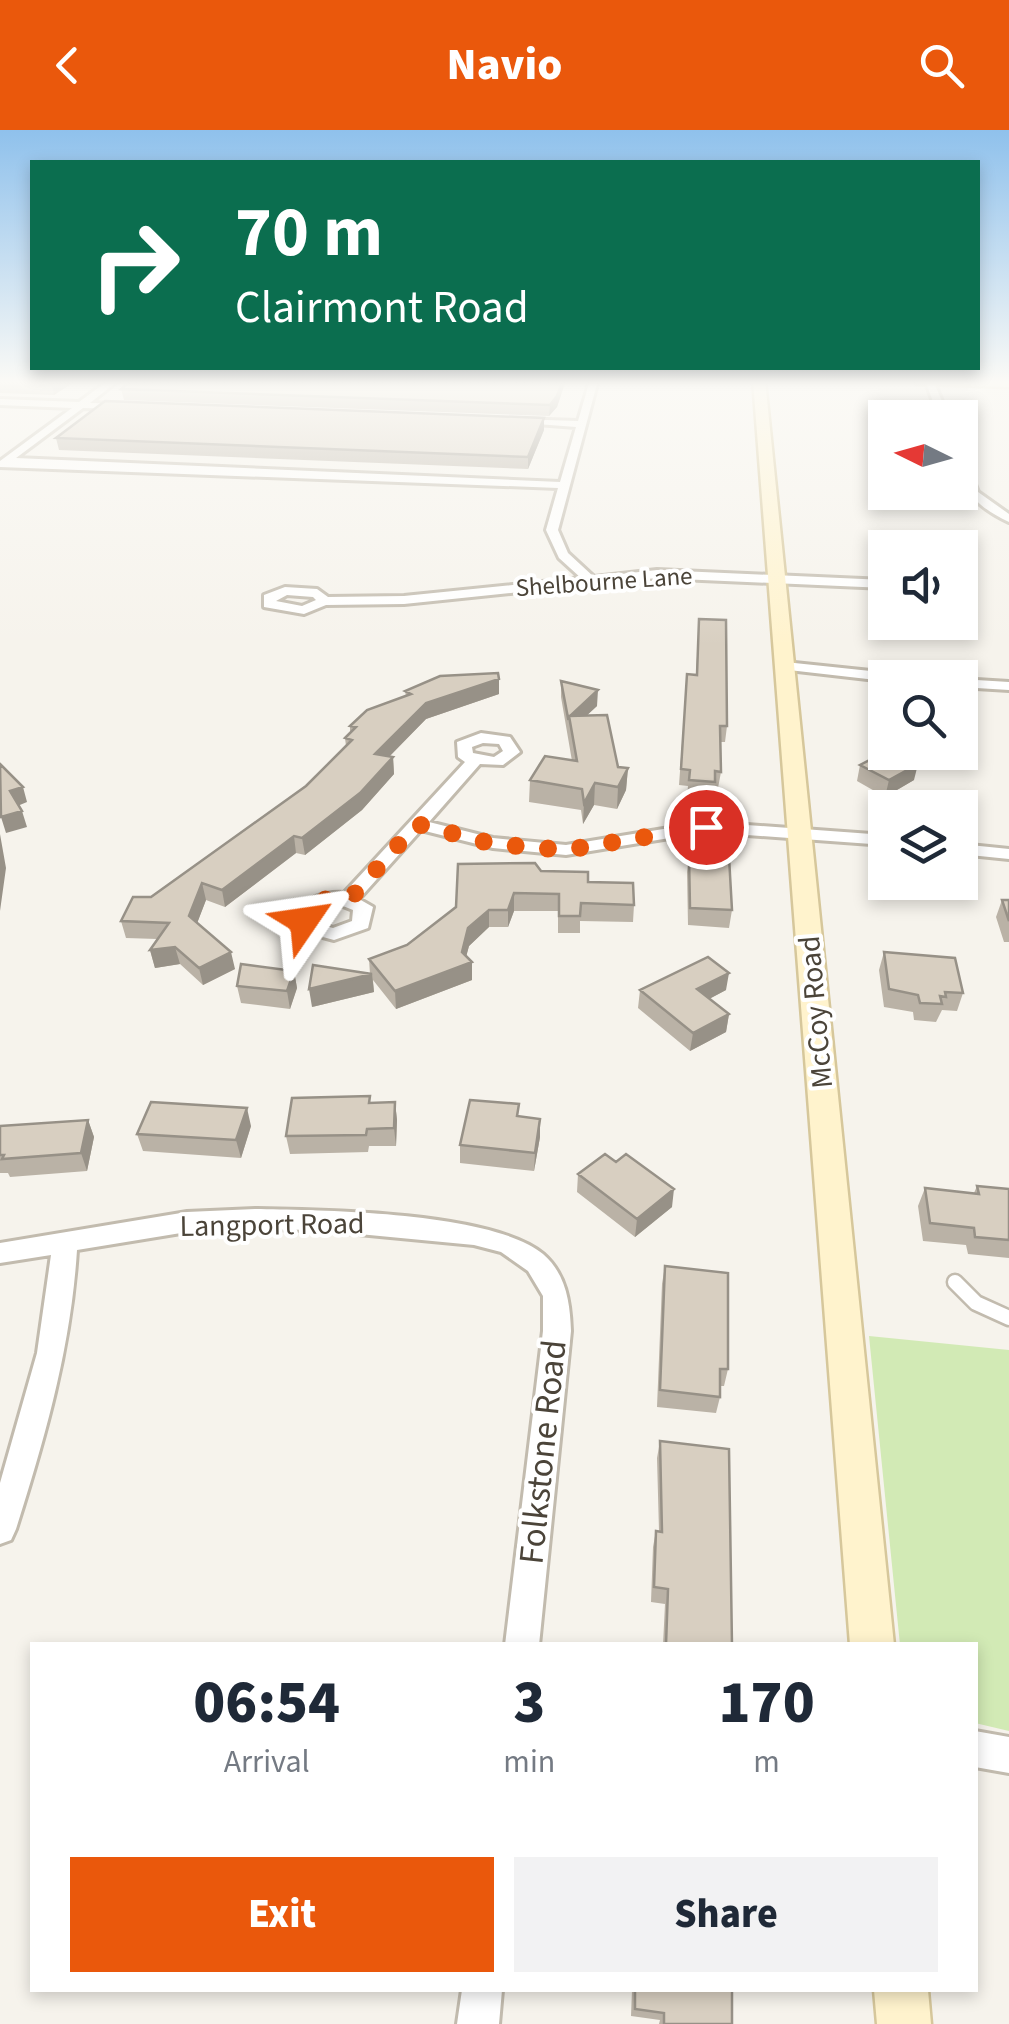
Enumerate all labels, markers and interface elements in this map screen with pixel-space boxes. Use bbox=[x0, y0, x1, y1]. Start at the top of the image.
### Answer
text: Navio bbox=[447, 33, 562, 97]
icon: back bbox=[40, 38, 95, 93]
icon: search bbox=[914, 38, 969, 93]
text: 70 m bbox=[235, 183, 383, 283]
icon: right bbox=[70, 200, 200, 330]
text: Clairmont Road bbox=[235, 276, 529, 340]
north arrow bbox=[868, 400, 978, 510]
map controls bbox=[868, 400, 978, 900]
button: sound bbox=[868, 530, 978, 640]
street label: Shelbourne Lane bbox=[514, 558, 694, 606]
button: search bbox=[868, 660, 978, 770]
pin bbox=[664, 785, 749, 870]
button: layers bbox=[868, 790, 978, 900]
icon: arrive bbox=[679, 800, 734, 855]
position arrow bbox=[252, 869, 356, 973]
street label: McCoy Road bbox=[788, 934, 844, 1090]
street label: Langport Road bbox=[179, 1202, 365, 1248]
street label: Folkstone Road bbox=[506, 1338, 580, 1566]
text: 06:54 bbox=[193, 1661, 340, 1746]
text: 3 bbox=[513, 1661, 545, 1746]
text: 170 bbox=[719, 1661, 815, 1746]
text: Arrival bbox=[224, 1739, 310, 1785]
text: min bbox=[503, 1739, 555, 1785]
text: m bbox=[753, 1739, 780, 1785]
button: Exit bbox=[70, 1857, 494, 1972]
button: Share bbox=[514, 1857, 938, 1972]

